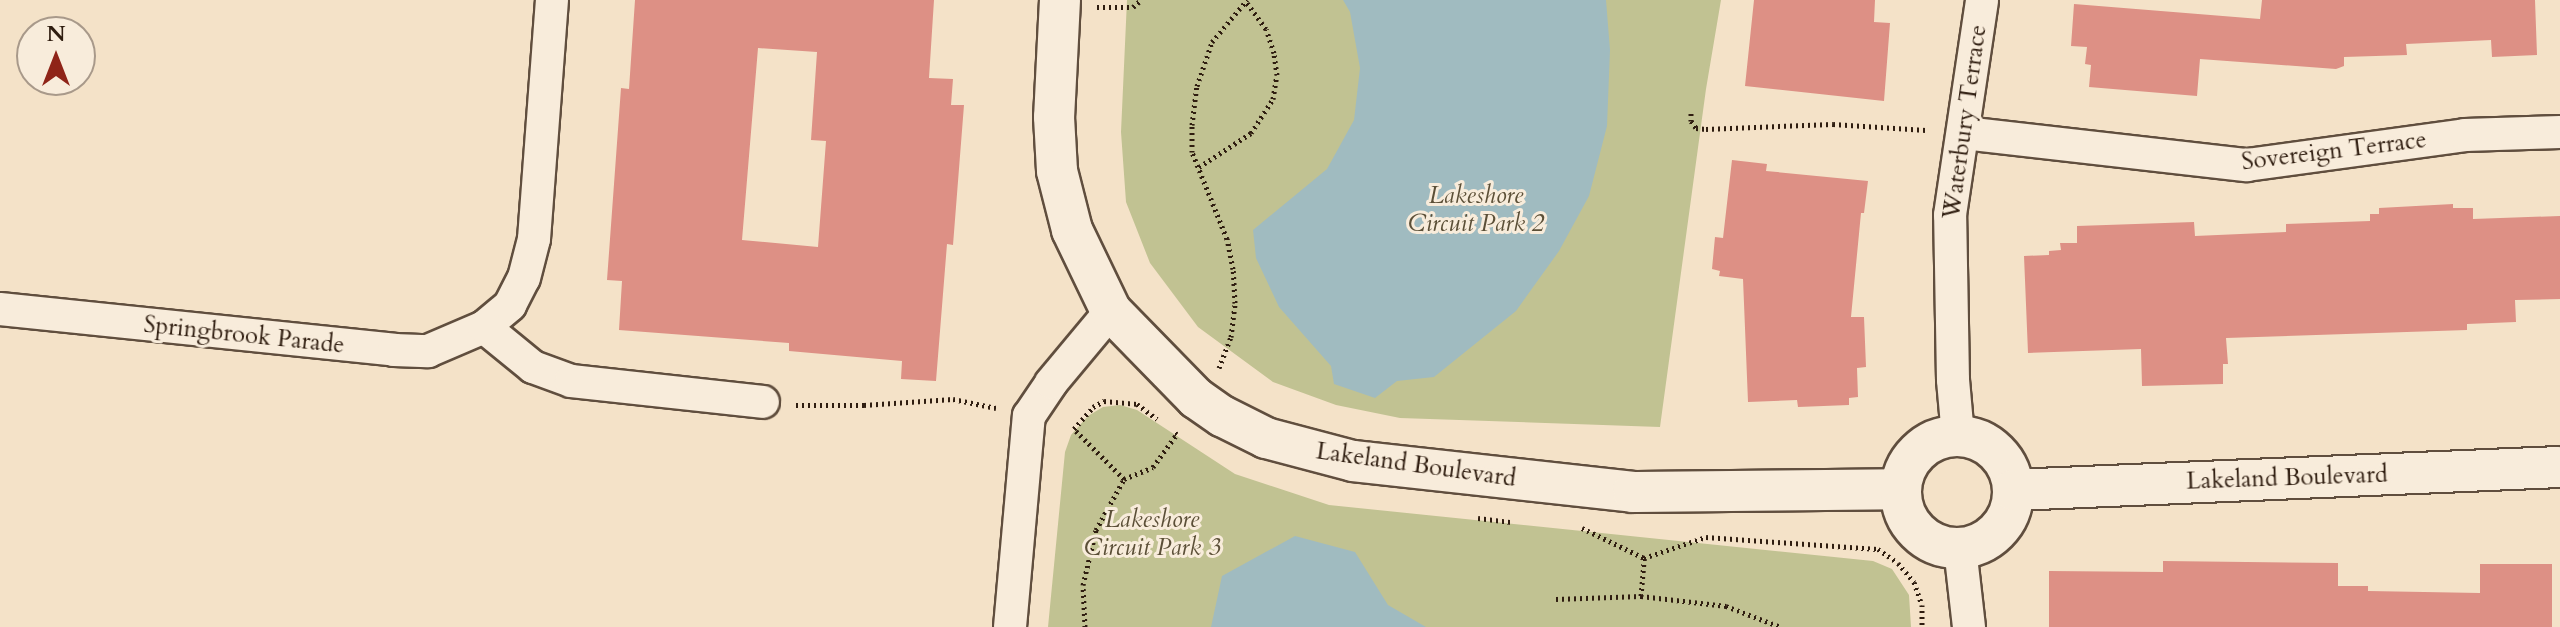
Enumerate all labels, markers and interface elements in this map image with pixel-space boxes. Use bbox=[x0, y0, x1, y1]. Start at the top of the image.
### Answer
north arrow bbox=[16, 16, 96, 96]
text: N bbox=[46, 19, 66, 49]
street label: Waterbury Terrace bbox=[1937, 23, 1993, 221]
street label: Sovereign Terrace bbox=[2240, 125, 2428, 177]
park label: Lakeshore Circuit Park 2 bbox=[1408, 182, 1544, 238]
street label: Springbrook Parade bbox=[142, 310, 346, 360]
street label: Lakeland Boulevard bbox=[1314, 437, 1518, 493]
street label: Lakeland Boulevard bbox=[2186, 460, 2388, 496]
park label: Lakeshore Circuit Park 3 bbox=[1084, 506, 1220, 562]

